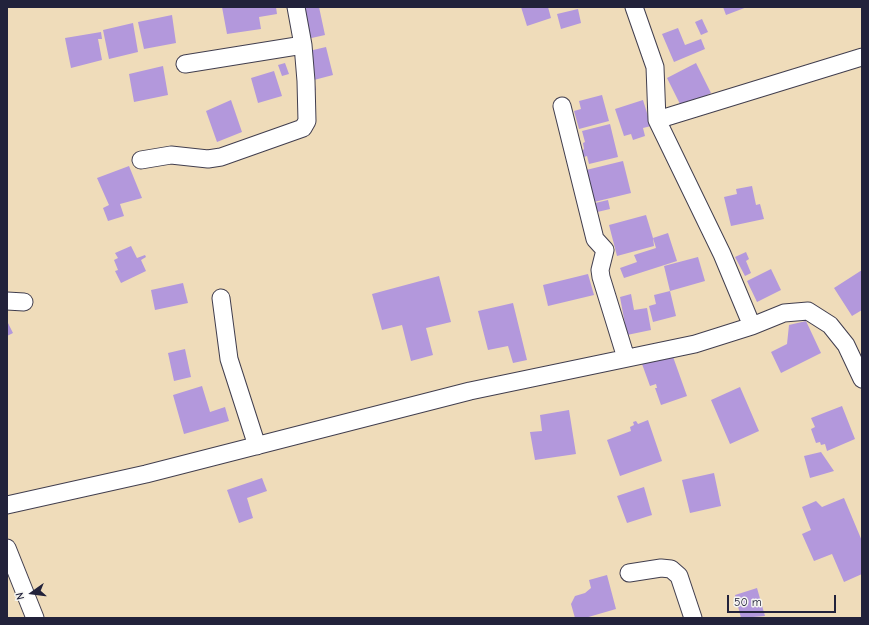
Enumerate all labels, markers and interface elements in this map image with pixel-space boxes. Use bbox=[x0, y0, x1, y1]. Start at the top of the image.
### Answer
north arrow bbox=[12, 573, 52, 613]
scale bar bbox=[729, 587, 838, 613]
text: N bbox=[13, 591, 27, 601]
text: 50 m bbox=[734, 595, 762, 609]

